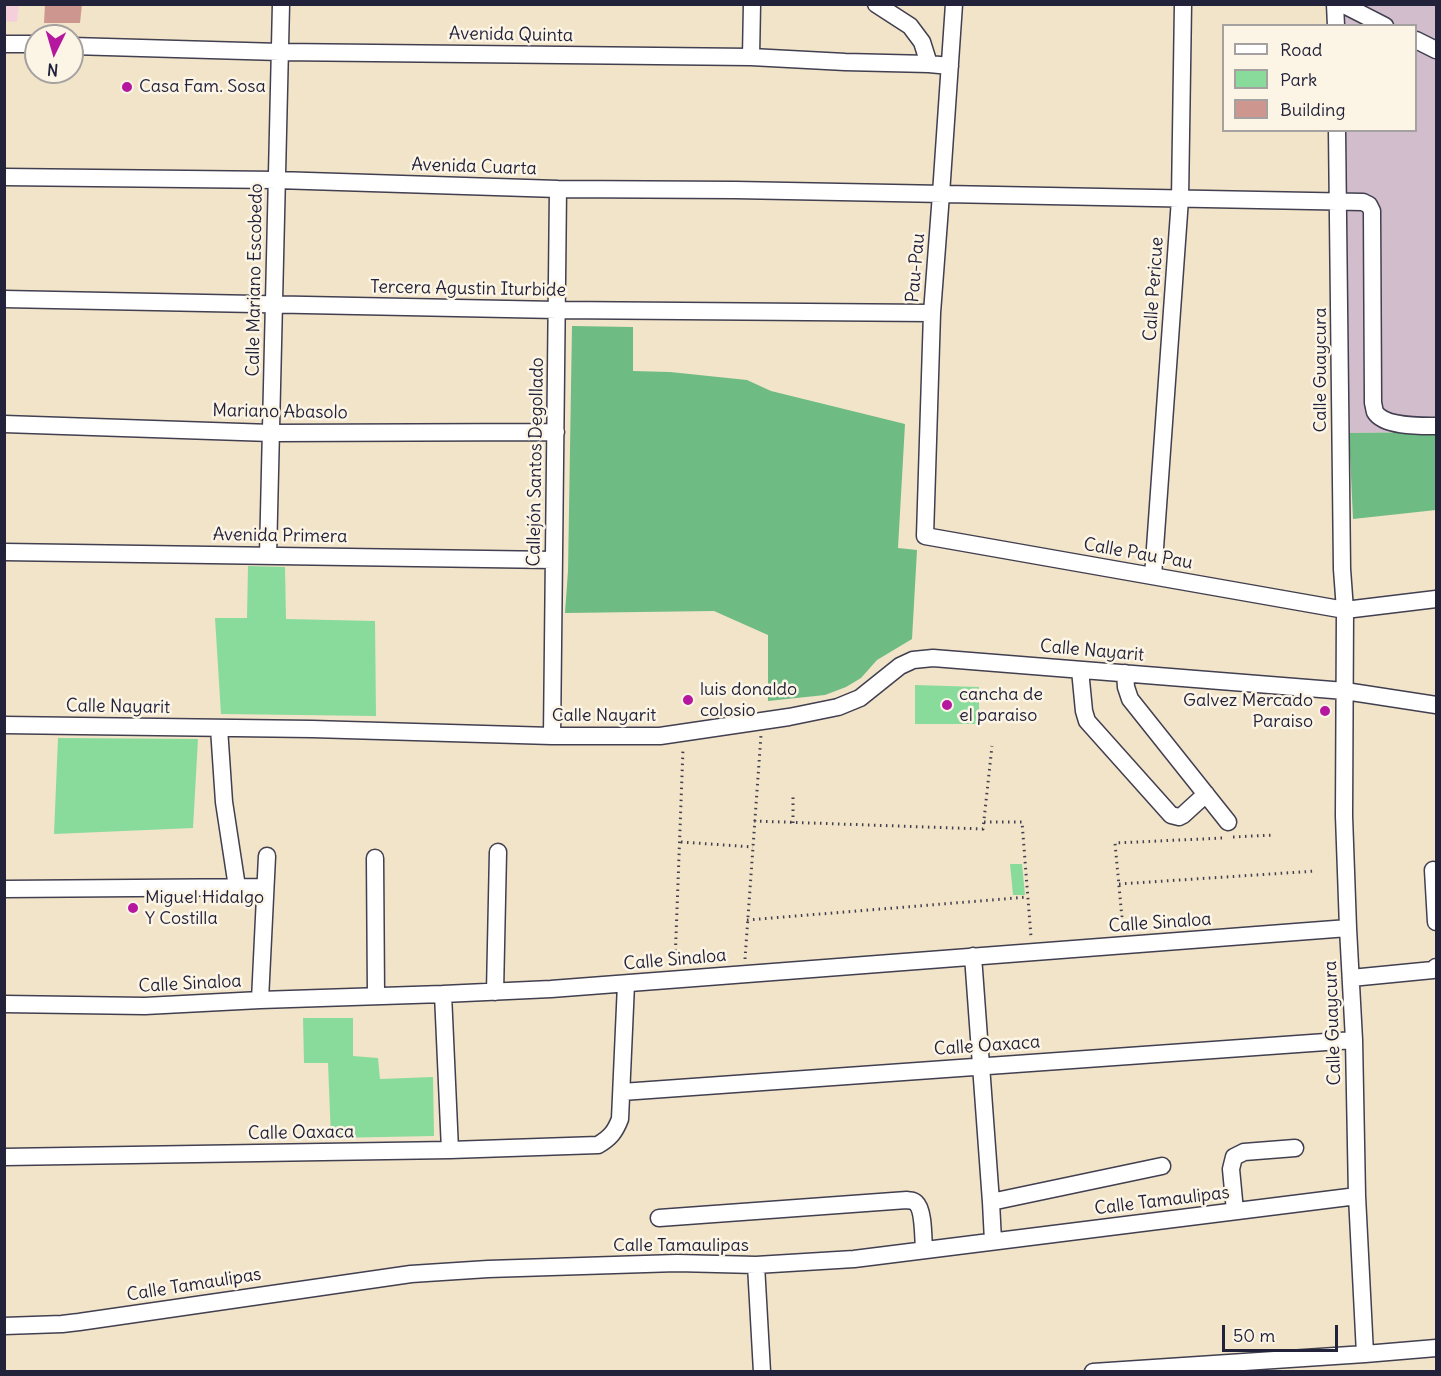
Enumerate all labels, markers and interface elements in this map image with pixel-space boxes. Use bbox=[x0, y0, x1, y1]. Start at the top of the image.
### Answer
street label: Avenida Quinta bbox=[449, 23, 573, 47]
north arrow bbox=[24, 24, 84, 84]
legend bbox=[1222, 24, 1417, 132]
text: Road bbox=[1280, 38, 1322, 61]
text: N bbox=[46, 59, 59, 80]
text: Park bbox=[1280, 68, 1317, 91]
place label: Casa Fam. Sosa bbox=[139, 76, 266, 98]
marker: Casa Fam. Sosa bbox=[120, 80, 134, 94]
text: Building bbox=[1280, 98, 1345, 121]
street label: Avenida Cuarta bbox=[411, 154, 537, 180]
street label: Calle Mariano Escobedo bbox=[243, 183, 267, 377]
street label: Pau-Pau bbox=[902, 232, 930, 304]
street label: Calle Pericue bbox=[1140, 236, 1168, 342]
street label: Tercera Agustin Iturbide bbox=[370, 276, 566, 302]
street label: Calle Guaycura bbox=[1310, 308, 1332, 432]
street label: Callejón Santos Degollado bbox=[523, 357, 549, 567]
street label: Mariano Abasolo bbox=[212, 400, 348, 424]
street label: Avenida Primera bbox=[213, 524, 347, 548]
street label: Calle Pau Pau bbox=[1082, 534, 1194, 574]
street label: Calle Nayarit bbox=[1039, 636, 1145, 666]
place label: luis donaldo colosio bbox=[700, 679, 797, 722]
place label: cancha de el paraiso bbox=[959, 684, 1043, 726]
place label: Galvez Mercado Paraiso bbox=[1183, 690, 1313, 732]
marker: luis donaldo colosio bbox=[681, 693, 695, 707]
street label: Calle Nayarit bbox=[66, 695, 170, 719]
marker: cancha de el paraiso bbox=[940, 698, 954, 712]
marker: Galvez Mercado Paraiso bbox=[1318, 704, 1332, 718]
street label: Calle Nayarit bbox=[552, 705, 656, 727]
place label: Miguel Hidalgo Y Costilla bbox=[145, 887, 264, 930]
marker: Miguel Hidalgo Y Costilla bbox=[126, 901, 140, 915]
street label: Calle Sinaloa bbox=[1108, 909, 1212, 937]
street label: Calle Sinaloa bbox=[623, 945, 727, 975]
street label: Calle Guaycura bbox=[1320, 960, 1346, 1086]
street label: Calle Sinaloa bbox=[138, 971, 242, 997]
street label: Calle Oaxaca bbox=[933, 1032, 1041, 1060]
street label: Calle Oaxaca bbox=[248, 1121, 354, 1145]
street label: Calle Tamaulipas bbox=[1093, 1182, 1231, 1220]
street label: Calle Tamaulipas bbox=[613, 1235, 749, 1257]
street label: Calle Tamaulipas bbox=[125, 1264, 263, 1306]
scale bar bbox=[1225, 1313, 1340, 1351]
text: 50 m bbox=[1233, 1324, 1275, 1347]

